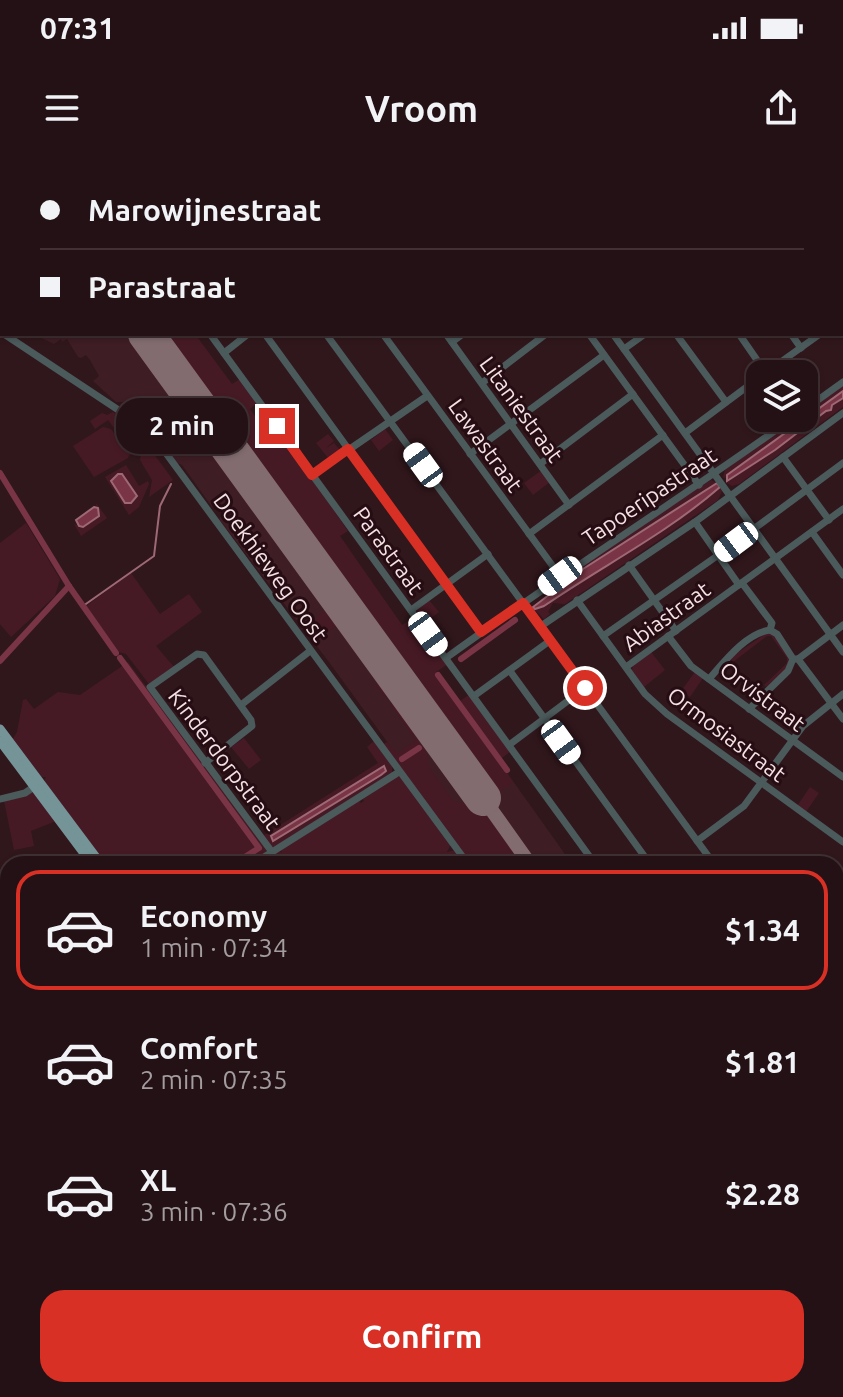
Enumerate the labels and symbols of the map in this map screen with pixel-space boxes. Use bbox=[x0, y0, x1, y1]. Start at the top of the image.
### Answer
street label: Litaniestraat bbox=[475, 351, 569, 467]
street label: Lawastraat bbox=[444, 394, 528, 497]
callout: 2 min bbox=[117, 398, 249, 454]
route end bbox=[259, 408, 295, 444]
car bbox=[399, 439, 447, 491]
street label: Tapoeripastraat bbox=[577, 442, 721, 550]
street label: Doekhieweg Oost bbox=[209, 488, 333, 646]
street label: Parastraat bbox=[349, 502, 429, 599]
car bbox=[710, 518, 762, 566]
car bbox=[534, 552, 586, 600]
street label: Abiastraat bbox=[618, 576, 715, 656]
car bbox=[404, 608, 452, 660]
street label: Orvistraat bbox=[716, 656, 811, 736]
route start bbox=[567, 670, 603, 706]
street label: Ormosiastraat bbox=[663, 682, 791, 787]
street label: Kinderdorpstraat bbox=[164, 684, 286, 835]
car bbox=[537, 716, 585, 768]

